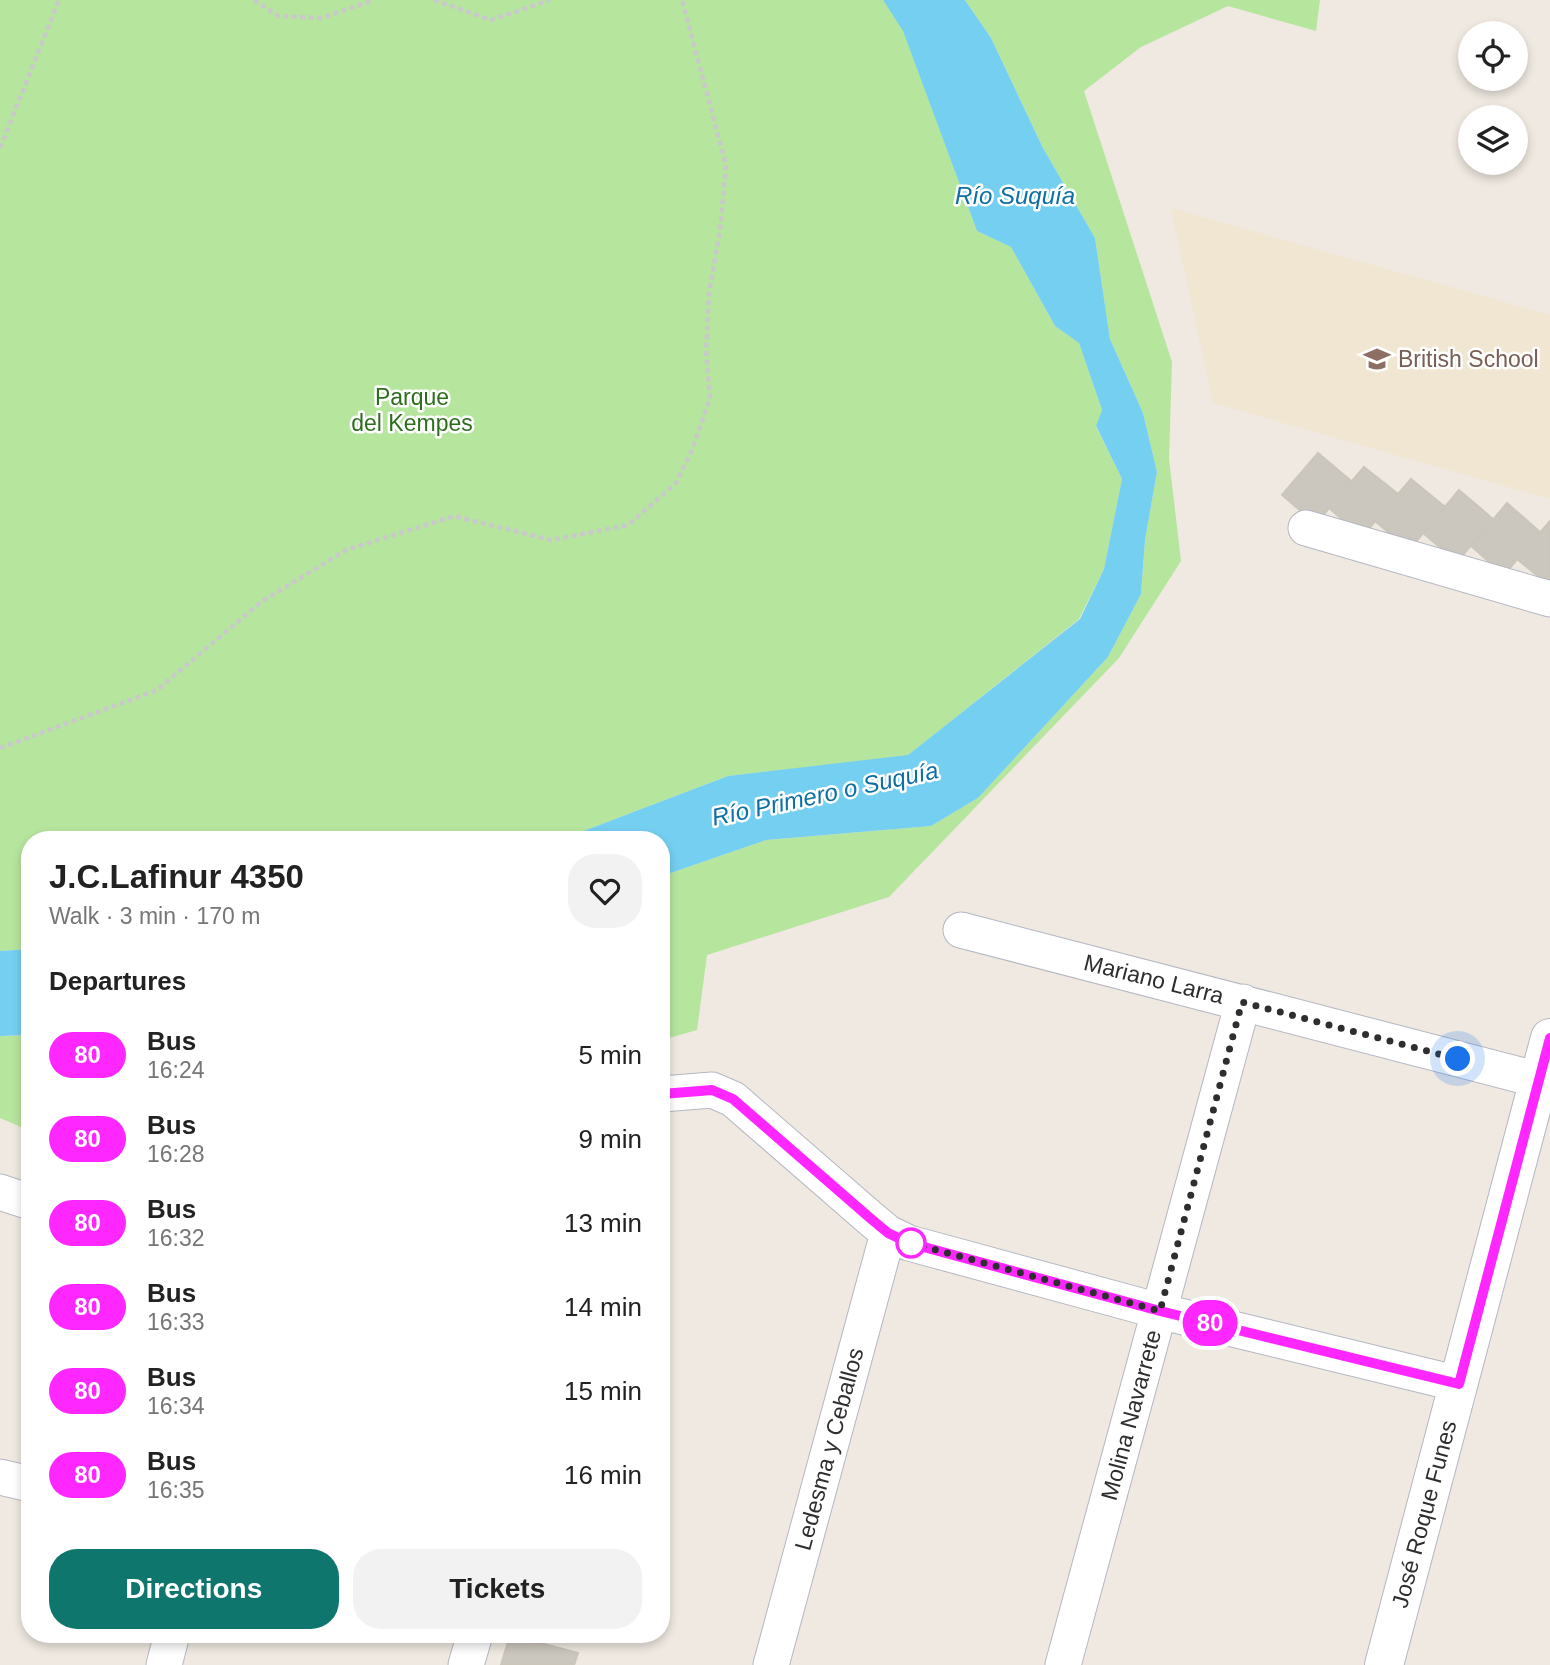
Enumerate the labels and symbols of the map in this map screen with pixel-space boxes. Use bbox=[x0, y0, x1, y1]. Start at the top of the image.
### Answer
water label: Río Suquía bbox=[955, 182, 1075, 209]
school or university icon: British School bbox=[1362, 344, 1392, 374]
place label: British School bbox=[1398, 346, 1539, 372]
park label: Parque del Kempes bbox=[351, 384, 473, 436]
water label: Río Primero o Suquía bbox=[709, 756, 941, 831]
street label: Mariano Larra bbox=[1081, 949, 1227, 1009]
your location bbox=[1440, 1041, 1475, 1076]
unlabelled marker bbox=[896, 1228, 926, 1258]
line badge: 80 bbox=[1178, 1300, 1242, 1346]
street label: Molina Navarrete bbox=[1096, 1327, 1166, 1503]
street label: Ledesma y Ceballos bbox=[789, 1345, 869, 1553]
street label: José Roque Funes bbox=[1386, 1417, 1462, 1611]

